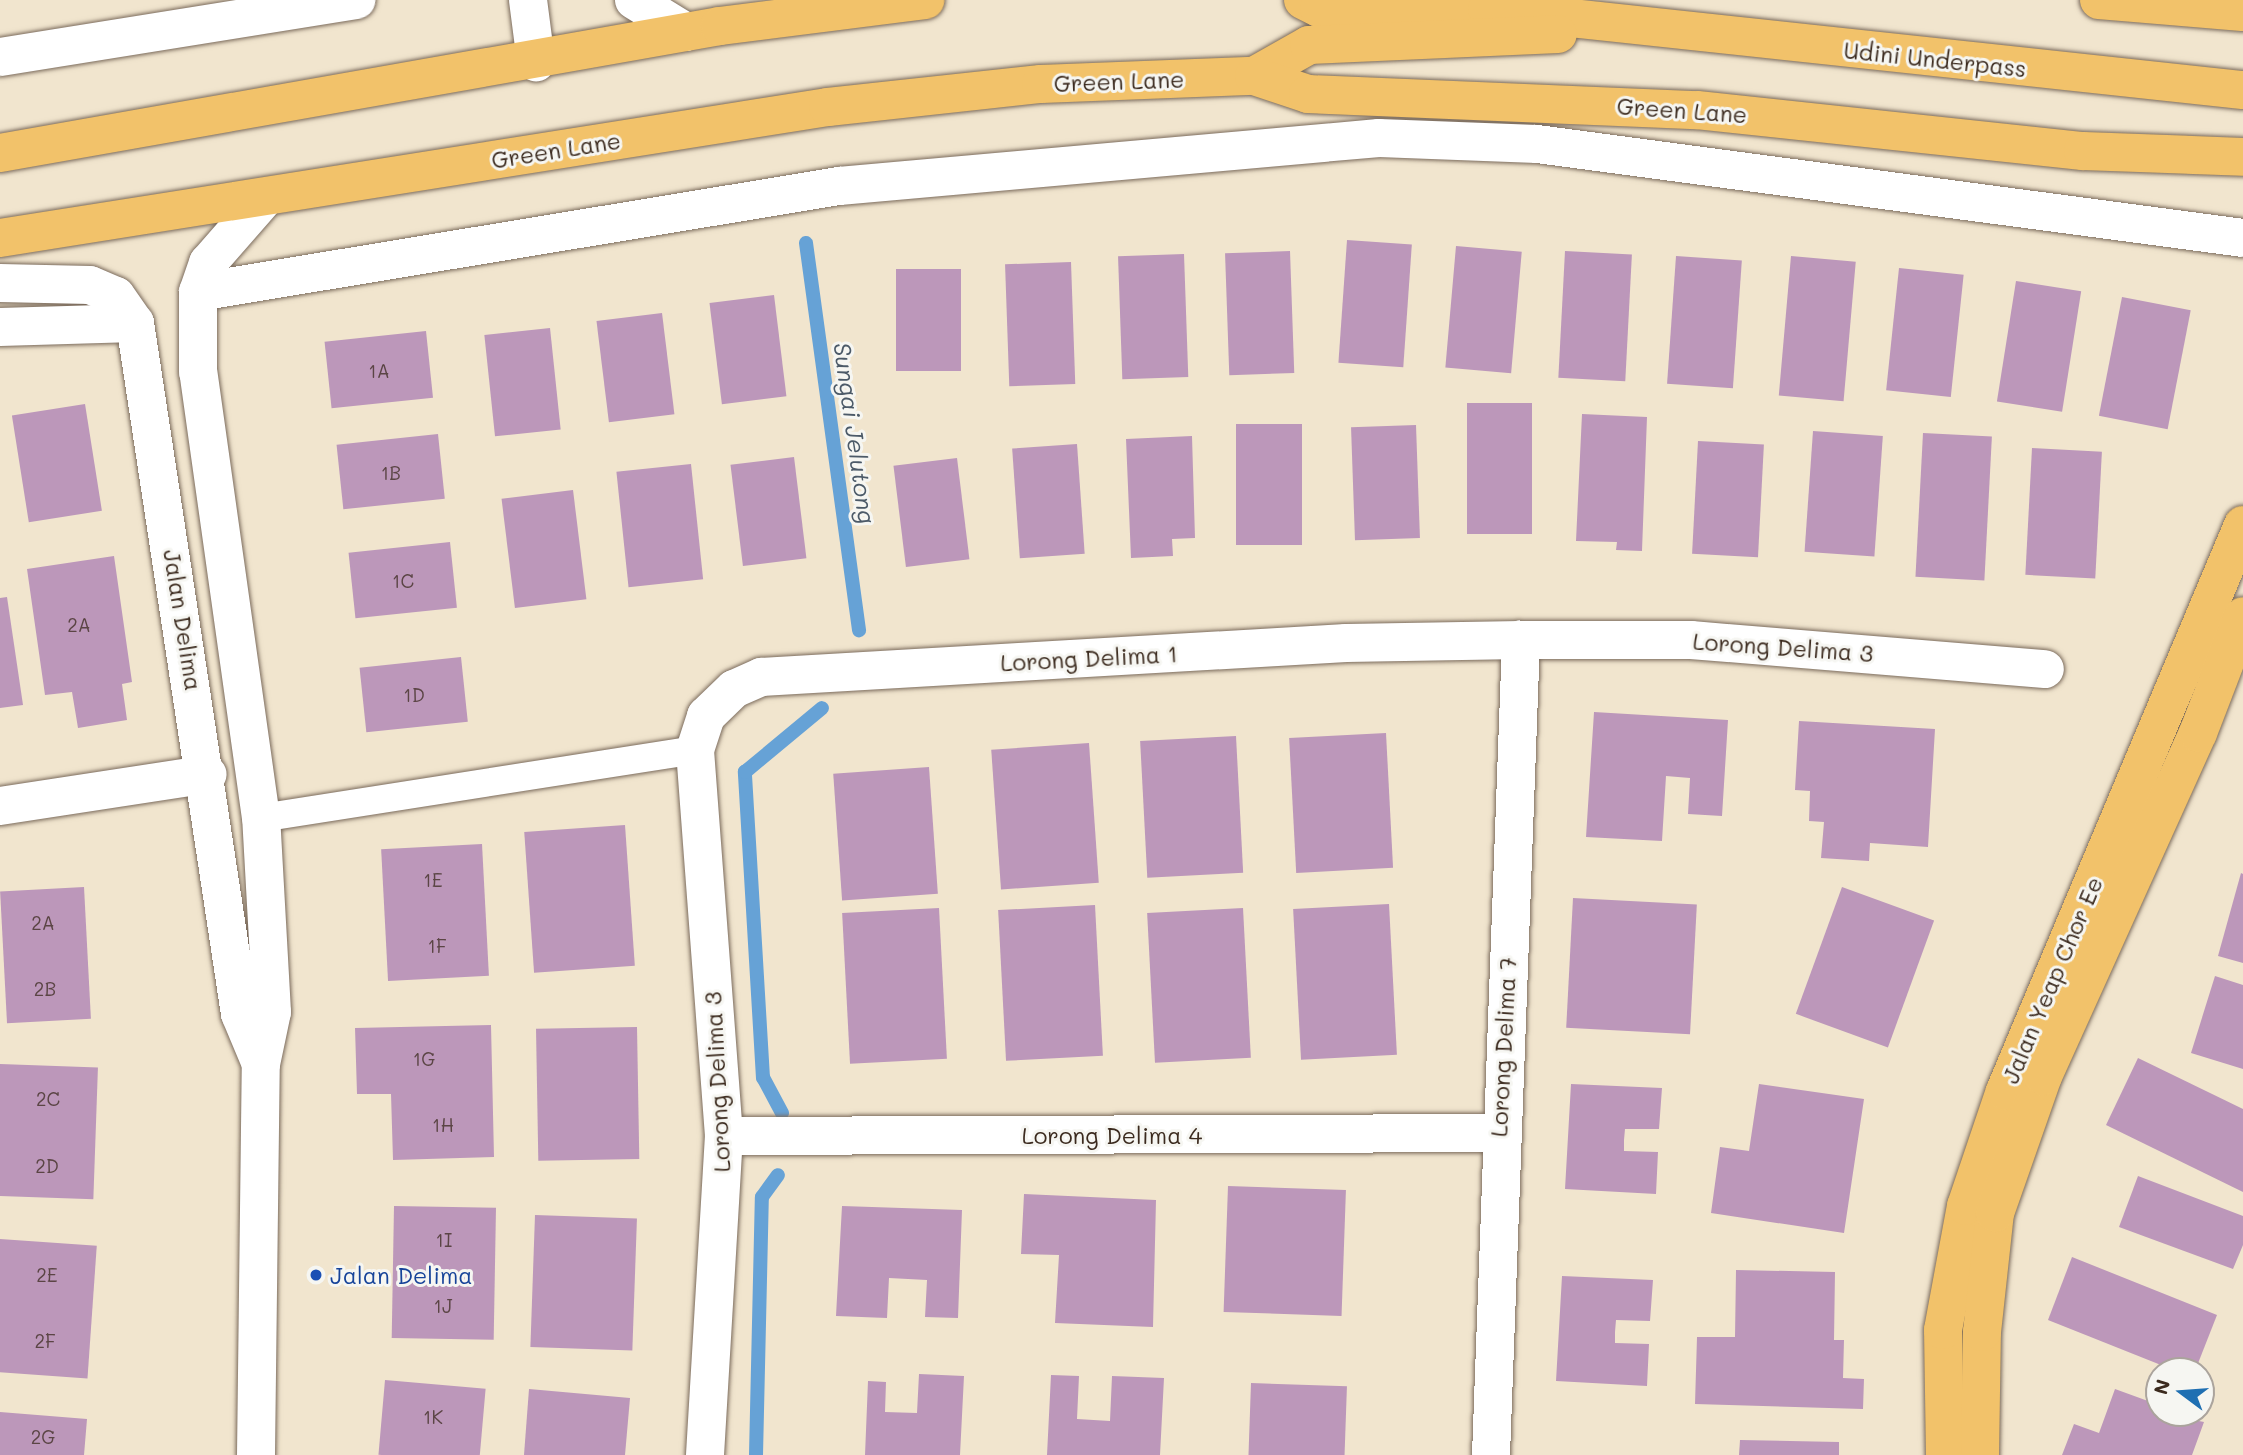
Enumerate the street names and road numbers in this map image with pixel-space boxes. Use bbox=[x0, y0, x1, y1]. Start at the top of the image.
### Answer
street label: Udini Underpass bbox=[1842, 36, 2028, 82]
street label: Green Lane bbox=[1053, 65, 1185, 97]
street label: Green Lane bbox=[1616, 92, 1748, 128]
street label: Green Lane bbox=[489, 126, 623, 174]
street label: Jalan Delima bbox=[158, 547, 208, 693]
street label: Lorong Delima 3 bbox=[1692, 627, 1874, 667]
street label: Lorong Delima 1 bbox=[1000, 640, 1178, 676]
street label: Jalan Yeap Chor Ee bbox=[1996, 873, 2108, 1087]
street label: Lorong Delima 7 bbox=[1485, 956, 1521, 1138]
street label: Lorong Delima 3 bbox=[698, 991, 736, 1173]
street label: Lorong Delima 4 bbox=[1022, 1121, 1202, 1149]

